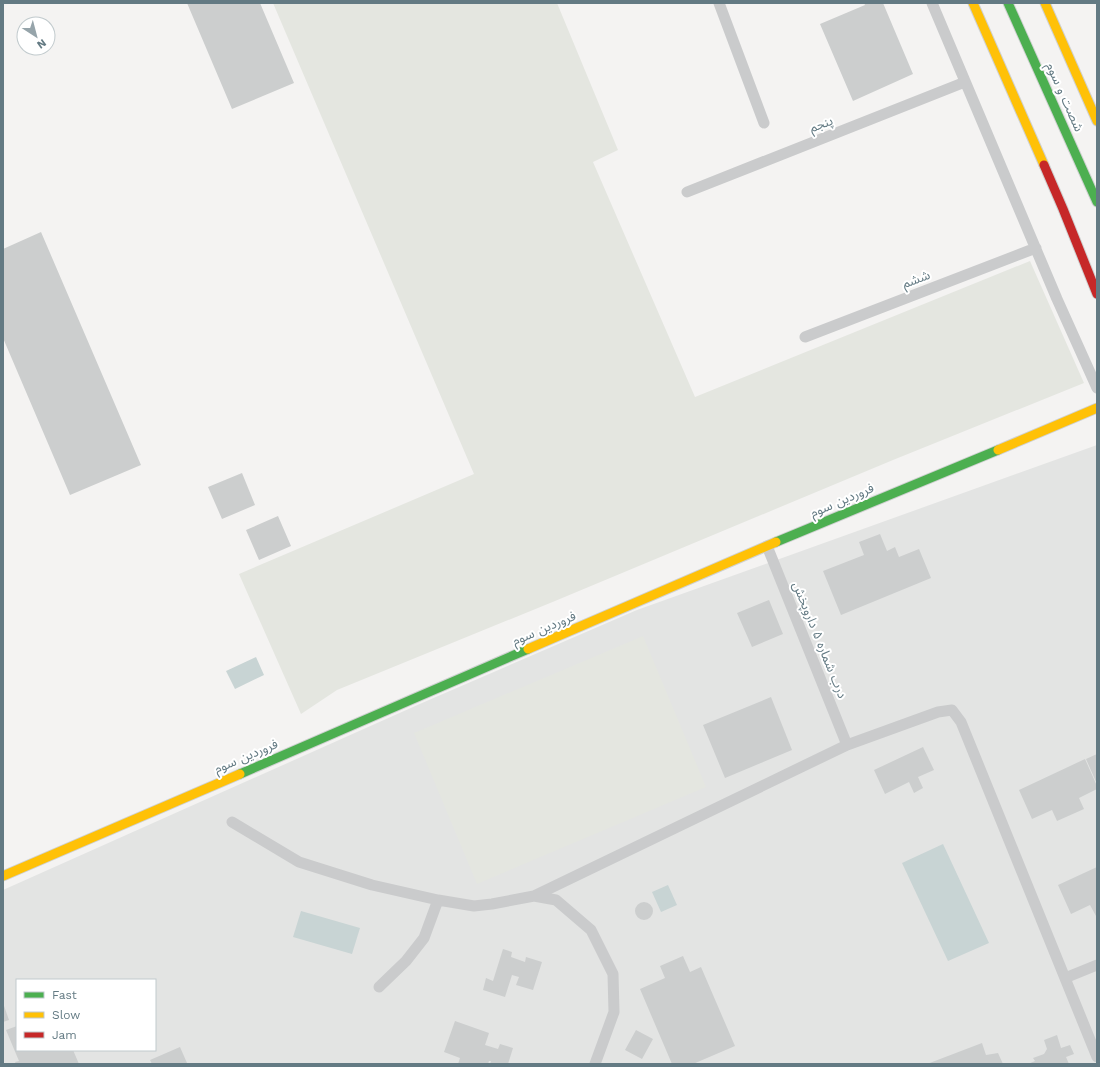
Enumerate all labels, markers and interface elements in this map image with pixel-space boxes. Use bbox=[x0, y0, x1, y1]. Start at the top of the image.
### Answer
north arrow bbox=[16, 16, 56, 56]
text: N bbox=[34, 36, 49, 51]
street label: شصت و سوم bbox=[1041, 60, 1087, 135]
street label: پنجم bbox=[807, 113, 836, 138]
street label: ششم bbox=[900, 267, 933, 294]
street label: فروردین سوم bbox=[808, 480, 877, 522]
street label: درب شماره ۵ داروپخش bbox=[788, 580, 850, 701]
street label: فروردین سوم bbox=[510, 608, 579, 650]
street label: فروردین سوم bbox=[212, 736, 281, 778]
legend bbox=[16, 979, 156, 1051]
text: Fast bbox=[52, 988, 77, 1002]
text: Slow bbox=[52, 1008, 80, 1022]
text: Jam bbox=[52, 1028, 77, 1042]

